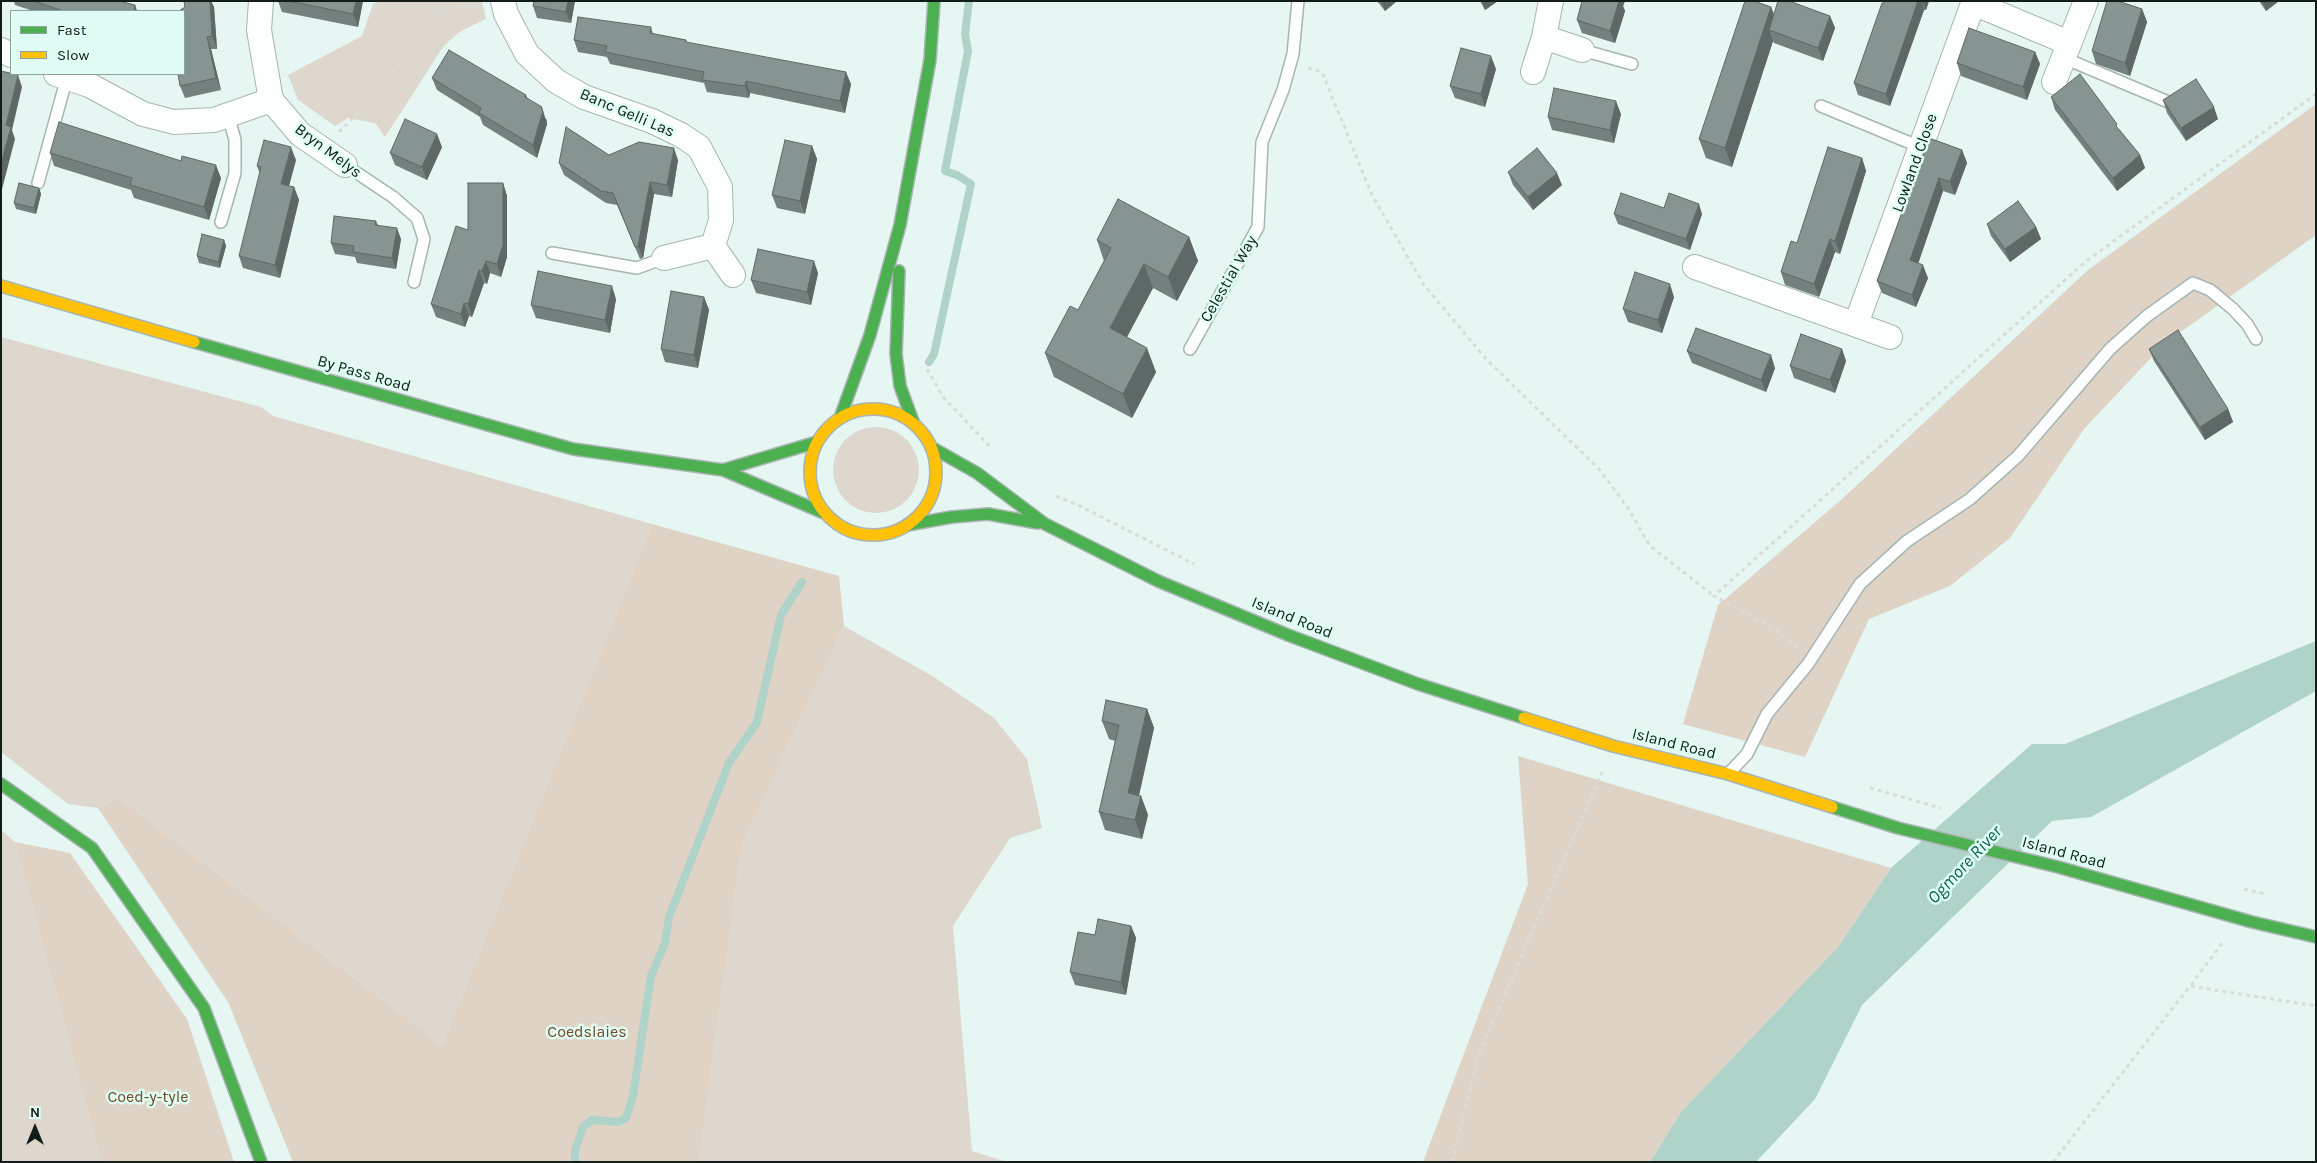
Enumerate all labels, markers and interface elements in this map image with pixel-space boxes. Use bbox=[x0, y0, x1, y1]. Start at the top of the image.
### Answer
legend bbox=[10, 10, 185, 75]
text: Fast bbox=[57, 21, 86, 39]
text: Slow bbox=[57, 46, 89, 64]
street label: Banc Gelli Las bbox=[577, 84, 677, 142]
street label: Lowland Close bbox=[1888, 111, 1942, 215]
street label: Bryn Melys bbox=[291, 120, 365, 182]
street label: Celestial Way bbox=[1196, 232, 1262, 326]
street label: By Pass Road bbox=[315, 351, 413, 397]
street label: Island Road bbox=[1249, 593, 1335, 643]
street label: Island Road bbox=[1630, 724, 1718, 764]
water label: Ogmore River bbox=[1923, 821, 2007, 909]
street label: Island Road bbox=[2020, 833, 2108, 873]
park label: Coedslaies bbox=[547, 1022, 627, 1042]
park label: Coed-y-tyle bbox=[108, 1087, 188, 1107]
north arrow bbox=[10, 1103, 60, 1153]
text: N bbox=[30, 1104, 40, 1121]

